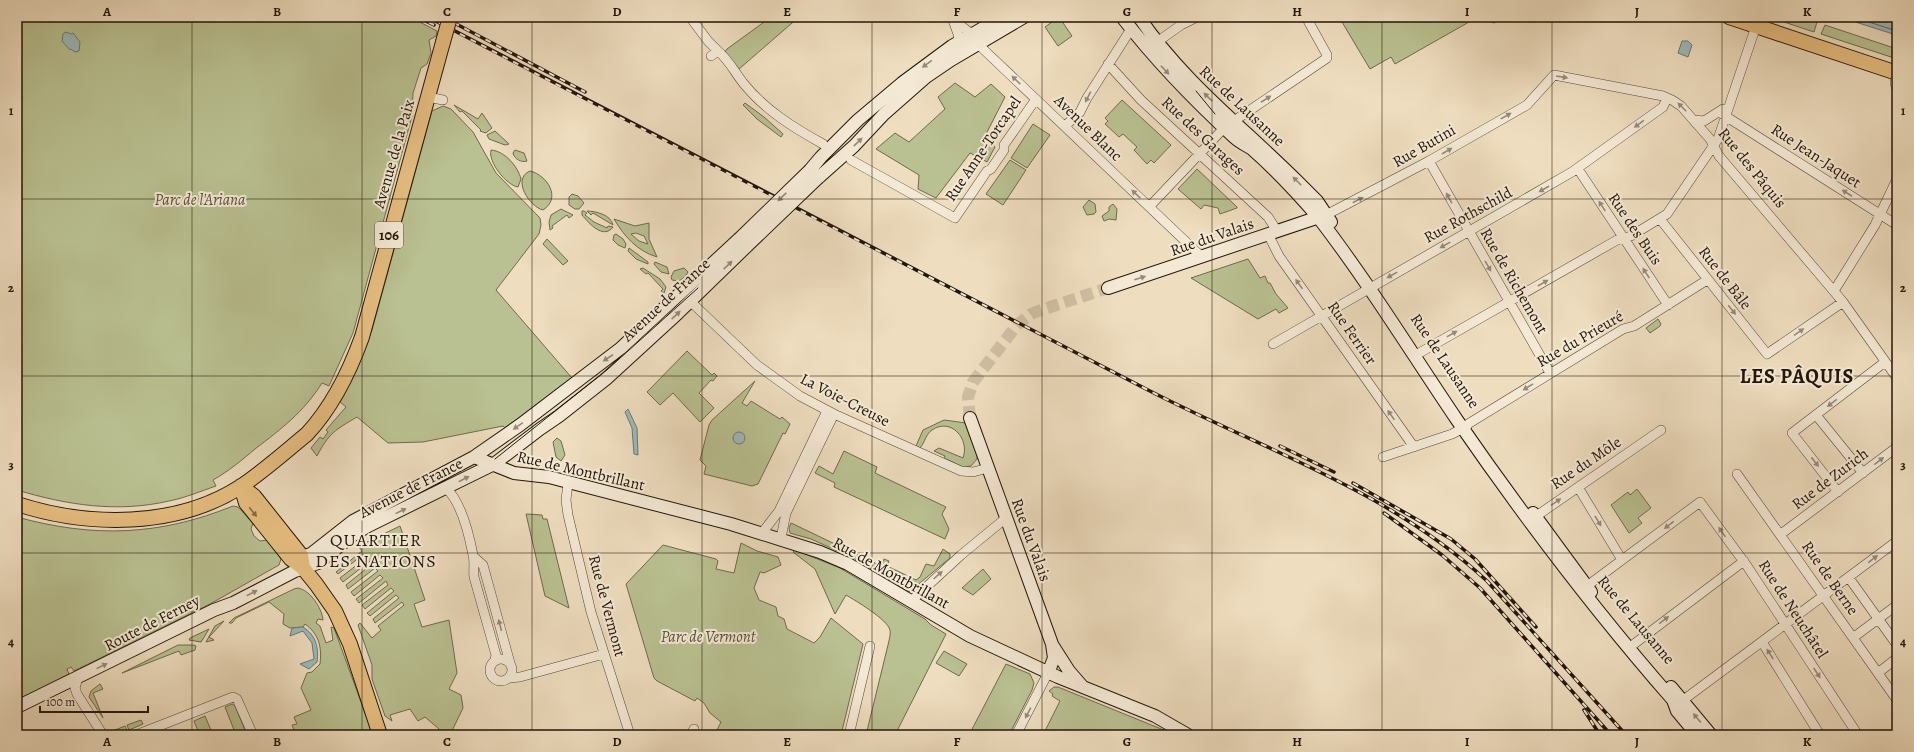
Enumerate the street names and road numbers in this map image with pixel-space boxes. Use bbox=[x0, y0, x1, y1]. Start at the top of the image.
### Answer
street label: Rue de Lausanne bbox=[1194, 60, 1290, 152]
street label: Avenue Blanc bbox=[1048, 89, 1127, 166]
street label: Rue Anne-Torcapel bbox=[940, 92, 1026, 206]
street label: Rue des Garages bbox=[1156, 92, 1250, 180]
street label: Avenue de la Paix bbox=[368, 97, 420, 212]
street label: Rue Butini bbox=[1388, 119, 1460, 173]
street label: Rue Jean-Jaquet bbox=[1767, 119, 1865, 193]
street label: Rue des Pâquis bbox=[1713, 123, 1791, 213]
street label: Rue Rothschild bbox=[1420, 181, 1517, 248]
street label: Rue des Buis bbox=[1603, 189, 1667, 269]
street label: Rue du Valais bbox=[1167, 212, 1257, 262]
road number: 106 bbox=[375, 222, 403, 248]
street label: Rue de Richemont bbox=[1475, 224, 1553, 338]
street label: Rue de Bâle bbox=[1693, 242, 1757, 314]
street label: Avenue de France bbox=[616, 253, 715, 347]
street label: Rue Ferrier bbox=[1322, 297, 1382, 369]
street label: Rue du Prieuré bbox=[1533, 305, 1627, 373]
street label: Rue de Lausanne bbox=[1405, 309, 1485, 413]
street label: La Voie-Creuse bbox=[796, 368, 894, 432]
street label: Rue du Môle bbox=[1546, 431, 1626, 495]
street label: Rue de Zurich bbox=[1787, 443, 1873, 515]
street label: Rue de Montbrillant bbox=[515, 446, 647, 496]
street label: Avenue de France bbox=[355, 452, 467, 524]
street label: Rue du Valais bbox=[1006, 495, 1056, 585]
street label: Rue de Montbrillant bbox=[829, 532, 953, 614]
street label: Rue de Berne bbox=[1796, 537, 1864, 619]
street label: Rue de Vermont bbox=[583, 553, 631, 659]
street label: Rue de Neuchâtel bbox=[1753, 555, 1833, 663]
street label: Rue de Lausanne bbox=[1592, 571, 1680, 669]
street label: Route de Ferney bbox=[101, 589, 204, 656]

